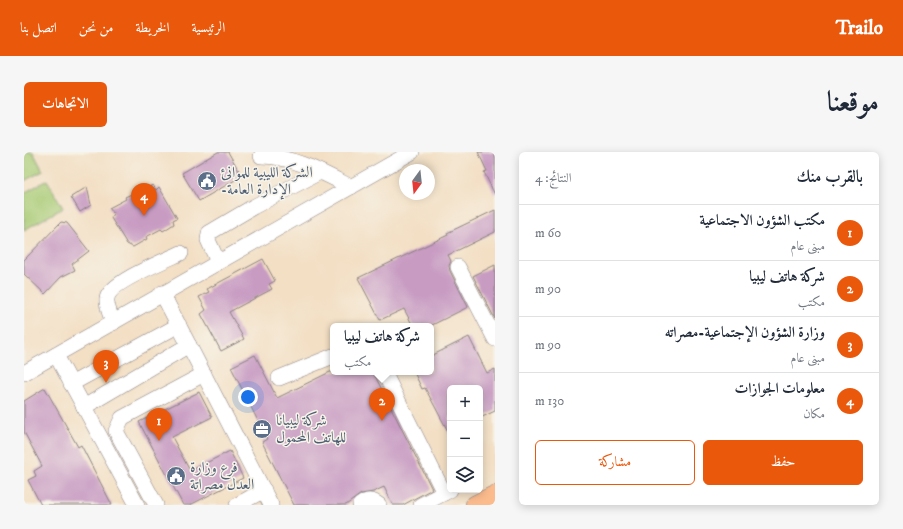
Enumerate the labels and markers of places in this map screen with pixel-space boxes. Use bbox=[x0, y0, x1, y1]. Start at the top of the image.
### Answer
place label: الشركة الليبية للموانئ -الإدارة العامة bbox=[221, 163, 313, 200]
public building icon: الشركة الليبية للموانئ -الإدارة العامة bbox=[196, 170, 218, 192]
pin: 4 bbox=[131, 183, 157, 216]
pin: 3 bbox=[93, 350, 119, 383]
pin: 2 bbox=[369, 388, 395, 421]
pin: 1 bbox=[146, 408, 172, 441]
place label: شركة ليبيانا للهاتف المحمول bbox=[276, 411, 346, 447]
office icon: شركة ليبيانا للهاتف المحمول bbox=[251, 418, 273, 440]
place label: فرع وزارة العدل مصراتة bbox=[190, 458, 254, 494]
public building icon: فرع وزارة العدل مصراتة bbox=[165, 465, 187, 487]

